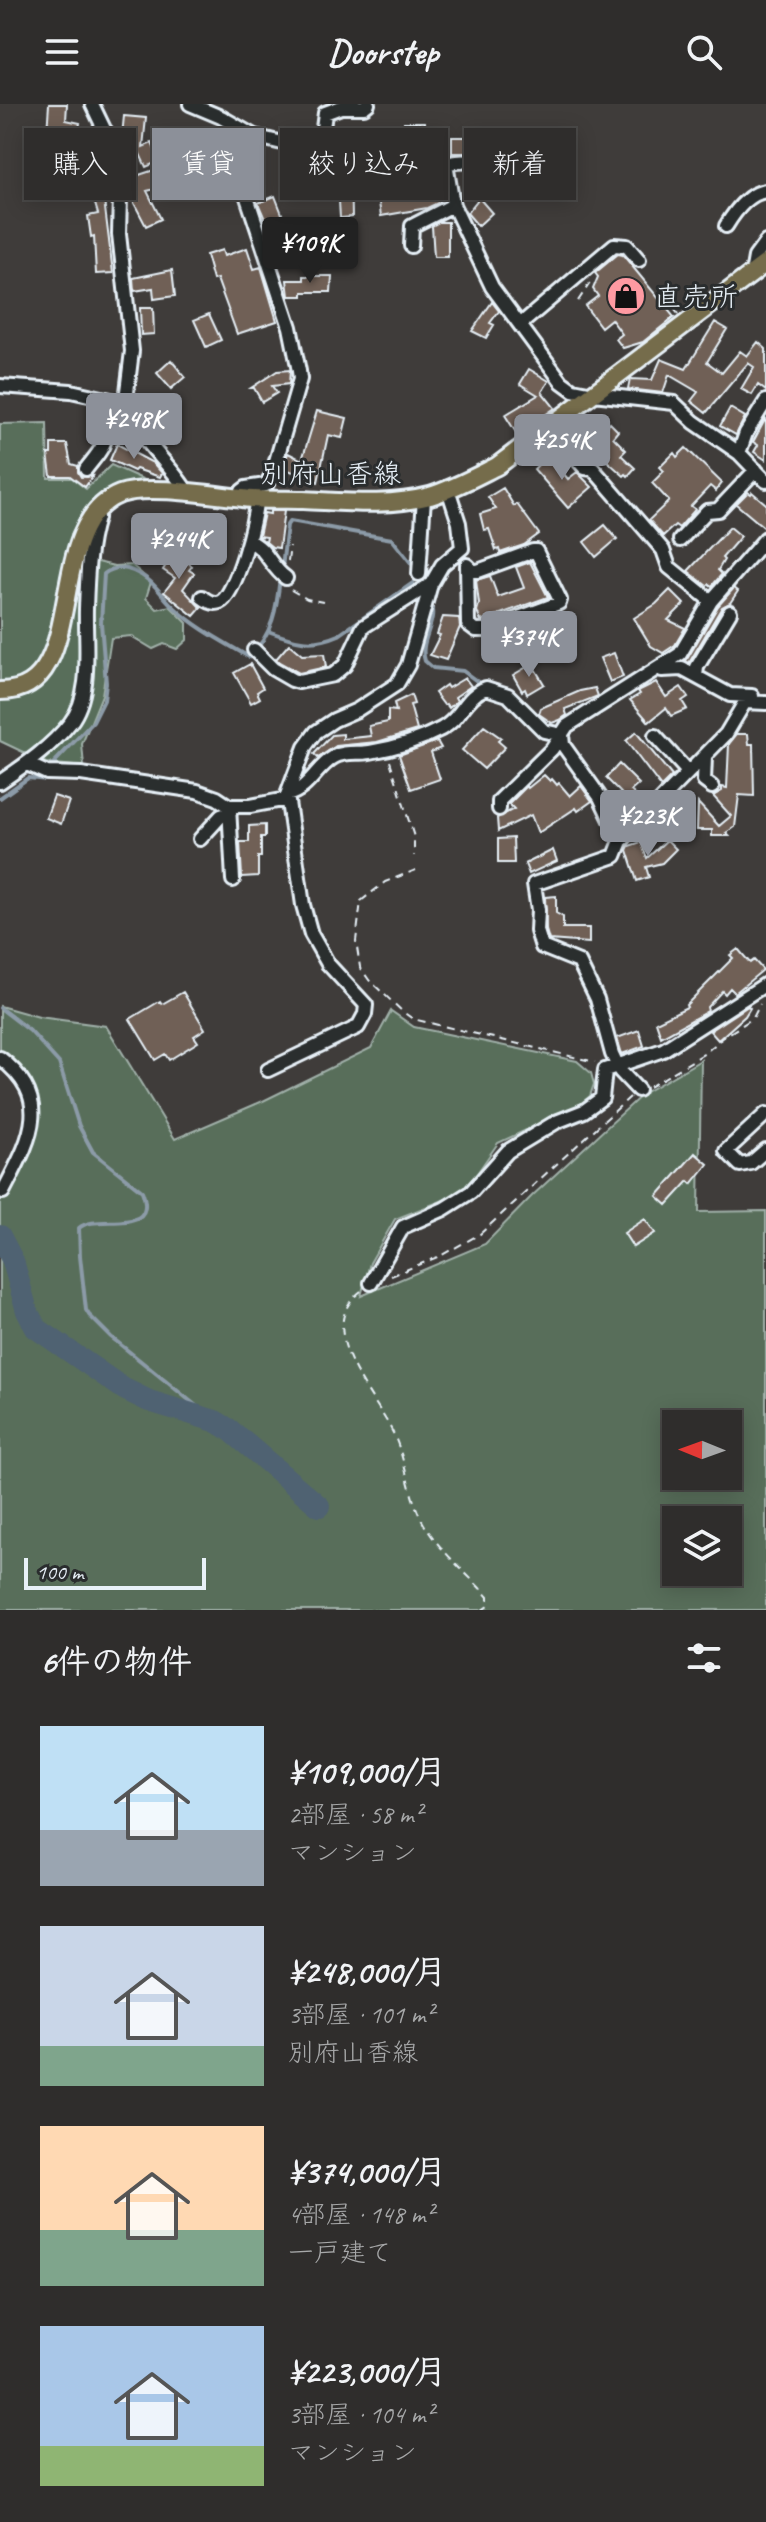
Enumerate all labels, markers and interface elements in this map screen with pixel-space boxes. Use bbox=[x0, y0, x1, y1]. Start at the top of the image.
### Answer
text: Doorstep bbox=[328, 29, 438, 75]
icon: menu bbox=[40, 30, 84, 74]
icon: search bbox=[682, 30, 726, 74]
chip: 購入 bbox=[24, 128, 136, 200]
chip: 賃貸 bbox=[152, 128, 264, 200]
chip: 絞り込み bbox=[280, 128, 448, 200]
chip: 新着 bbox=[464, 128, 576, 200]
pin: ¥109K bbox=[254, 217, 366, 285]
text: ¥109K bbox=[280, 226, 340, 259]
shop icon: 直売所 bbox=[605, 275, 647, 317]
place label: 直売所 bbox=[654, 279, 738, 314]
pin: ¥248K bbox=[78, 393, 190, 461]
text: ¥248K bbox=[104, 402, 164, 435]
pin: ¥254K bbox=[506, 414, 618, 482]
text: ¥254K bbox=[532, 423, 592, 456]
street label: 別府山香線 bbox=[261, 456, 401, 491]
pin: ¥244K bbox=[123, 513, 235, 581]
text: ¥244K bbox=[149, 522, 209, 555]
pin: ¥374K bbox=[473, 611, 585, 679]
text: ¥374K bbox=[499, 620, 559, 653]
pin: ¥223K bbox=[592, 790, 704, 858]
text: ¥223K bbox=[618, 799, 678, 832]
north arrow bbox=[662, 1410, 742, 1490]
map controls bbox=[662, 1410, 742, 1586]
button: layers bbox=[662, 1506, 742, 1586]
scale bar bbox=[24, 1554, 206, 1590]
text: 100 m bbox=[36, 1558, 83, 1586]
icon: filters bbox=[682, 1636, 726, 1680]
text: 6件の物件 bbox=[40, 1640, 192, 1683]
text: ¥109,000/月 bbox=[288, 1750, 447, 1793]
icon: home bbox=[104, 1758, 200, 1854]
text: 2部屋 · 58 m² bbox=[288, 1798, 422, 1831]
text: マンション bbox=[288, 1836, 417, 1869]
text: ¥248,000/月 bbox=[288, 1950, 447, 1993]
icon: home bbox=[104, 1958, 200, 2054]
text: 3部屋 · 101 m² bbox=[288, 1998, 433, 2031]
text: 別府山香線 bbox=[288, 2036, 418, 2069]
text: ¥374,000/月 bbox=[288, 2150, 447, 2193]
icon: home bbox=[104, 2158, 200, 2254]
text: 4部屋 · 148 m² bbox=[288, 2198, 433, 2231]
text: 一戸建て bbox=[288, 2236, 392, 2269]
text: ¥223,000/月 bbox=[288, 2350, 447, 2393]
icon: home bbox=[104, 2358, 200, 2454]
text: 3部屋 · 104 m² bbox=[288, 2398, 433, 2431]
text: マンション bbox=[288, 2436, 417, 2469]

